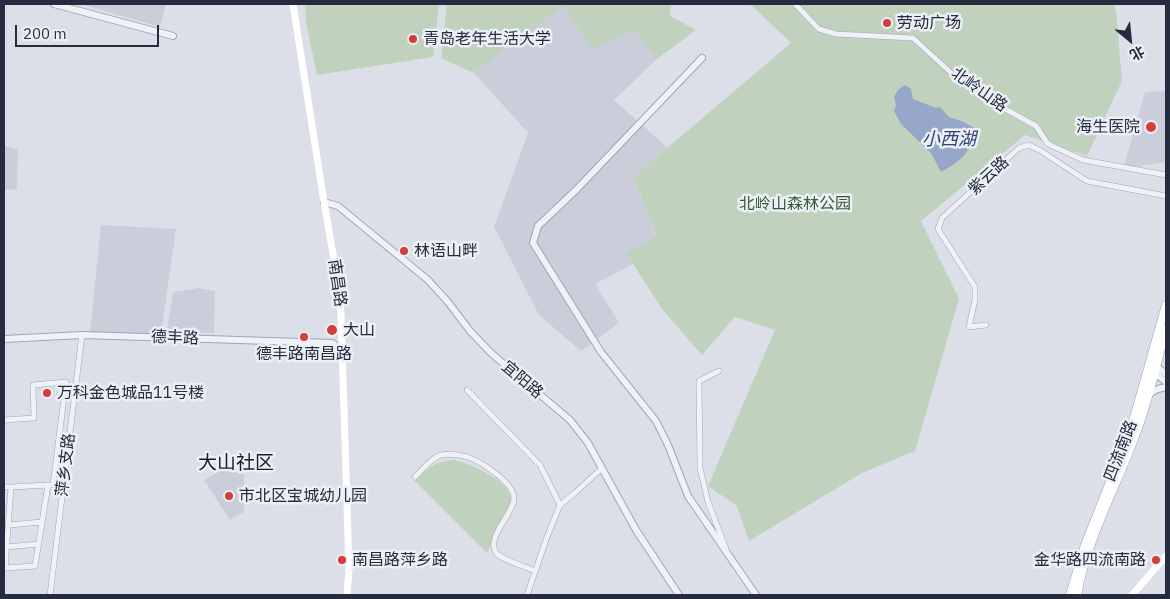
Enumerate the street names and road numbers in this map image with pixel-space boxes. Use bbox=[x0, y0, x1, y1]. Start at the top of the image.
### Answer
street label: 北岭山路 bbox=[947, 64, 1011, 116]
street label: 紫云路 bbox=[965, 153, 1013, 199]
street label: 南昌路 bbox=[324, 258, 350, 308]
street label: 德丰路 bbox=[151, 328, 199, 348]
street label: 宜阳路 bbox=[497, 357, 547, 403]
street label: 四流南路 bbox=[1101, 418, 1141, 484]
street label: 萍乡支路 bbox=[53, 432, 79, 498]

